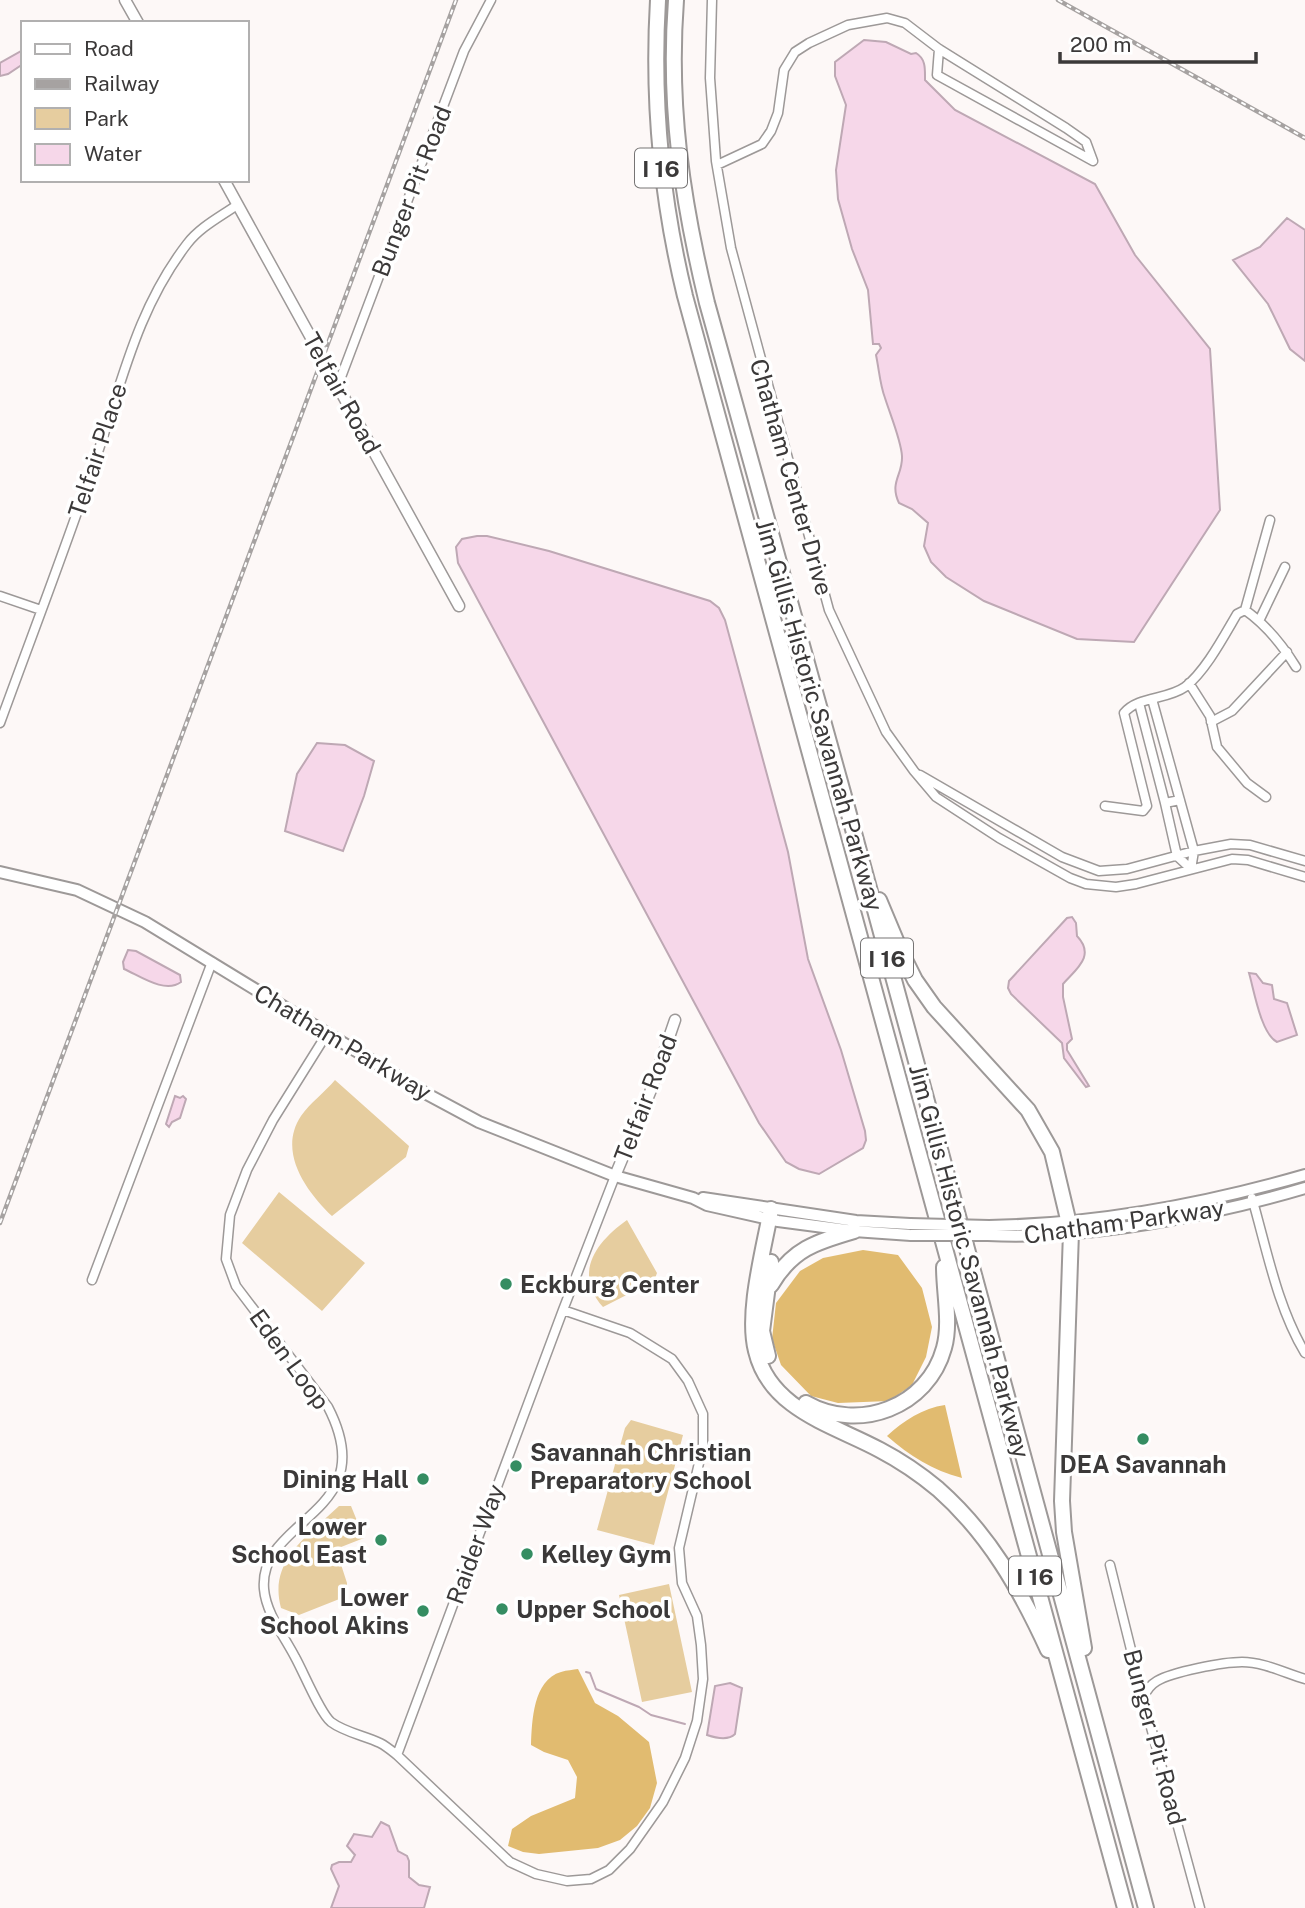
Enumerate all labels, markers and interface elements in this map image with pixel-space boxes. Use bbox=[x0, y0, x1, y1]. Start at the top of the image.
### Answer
legend bbox=[21, 21, 248, 182]
scale bar bbox=[1060, 21, 1256, 65]
text: 200 m bbox=[1070, 32, 1131, 57]
text: Road bbox=[84, 36, 134, 61]
text: Railway bbox=[84, 71, 160, 96]
street label: Bunger Pit Road bbox=[366, 102, 456, 280]
text: Park bbox=[84, 106, 129, 131]
text: Water bbox=[84, 141, 142, 166]
road number: I 16 bbox=[635, 148, 687, 188]
street label: Telfair Road bbox=[297, 328, 387, 458]
street label: Chatham Center Drive bbox=[745, 356, 839, 598]
street label: Telfair Place bbox=[62, 379, 132, 521]
street label: Jim Gillis Historic Savannah Parkway bbox=[750, 516, 890, 914]
road number: I 16 bbox=[861, 939, 913, 978]
street label: Chatham Parkway bbox=[249, 978, 437, 1106]
street label: Telfair Road bbox=[608, 1030, 682, 1166]
street label: Jim Gillis Historic Savannah Parkway bbox=[904, 1061, 1036, 1461]
street label: Chatham Parkway bbox=[1022, 1193, 1226, 1249]
place label: Eckburg Center bbox=[520, 1270, 700, 1298]
marker: Eckburg Center bbox=[498, 1276, 514, 1292]
street label: Eden Loop bbox=[244, 1303, 336, 1415]
marker: DEA Savannah bbox=[1135, 1431, 1151, 1447]
place label: Savannah Christian Preparatory School bbox=[530, 1438, 752, 1494]
place label: DEA Savannah bbox=[1060, 1450, 1226, 1478]
marker: Savannah Christian Preparatory School bbox=[508, 1458, 524, 1474]
place label: Dining Hall bbox=[282, 1465, 409, 1493]
marker: Dining Hall bbox=[415, 1471, 431, 1487]
street label: Raider Way bbox=[440, 1480, 510, 1608]
place label: Lower School East bbox=[231, 1512, 367, 1568]
marker: Lower School East bbox=[373, 1532, 389, 1548]
place label: Kelley Gym bbox=[541, 1540, 671, 1568]
marker: Kelley Gym bbox=[519, 1546, 535, 1562]
road number: I 16 bbox=[1009, 1556, 1061, 1596]
place label: Lower School Akins bbox=[260, 1583, 409, 1639]
place label: Upper School bbox=[516, 1595, 671, 1623]
marker: Upper School bbox=[494, 1601, 510, 1617]
marker: Lower School Akins bbox=[415, 1603, 431, 1619]
street label: Bunger Pit Road bbox=[1118, 1646, 1192, 1828]

